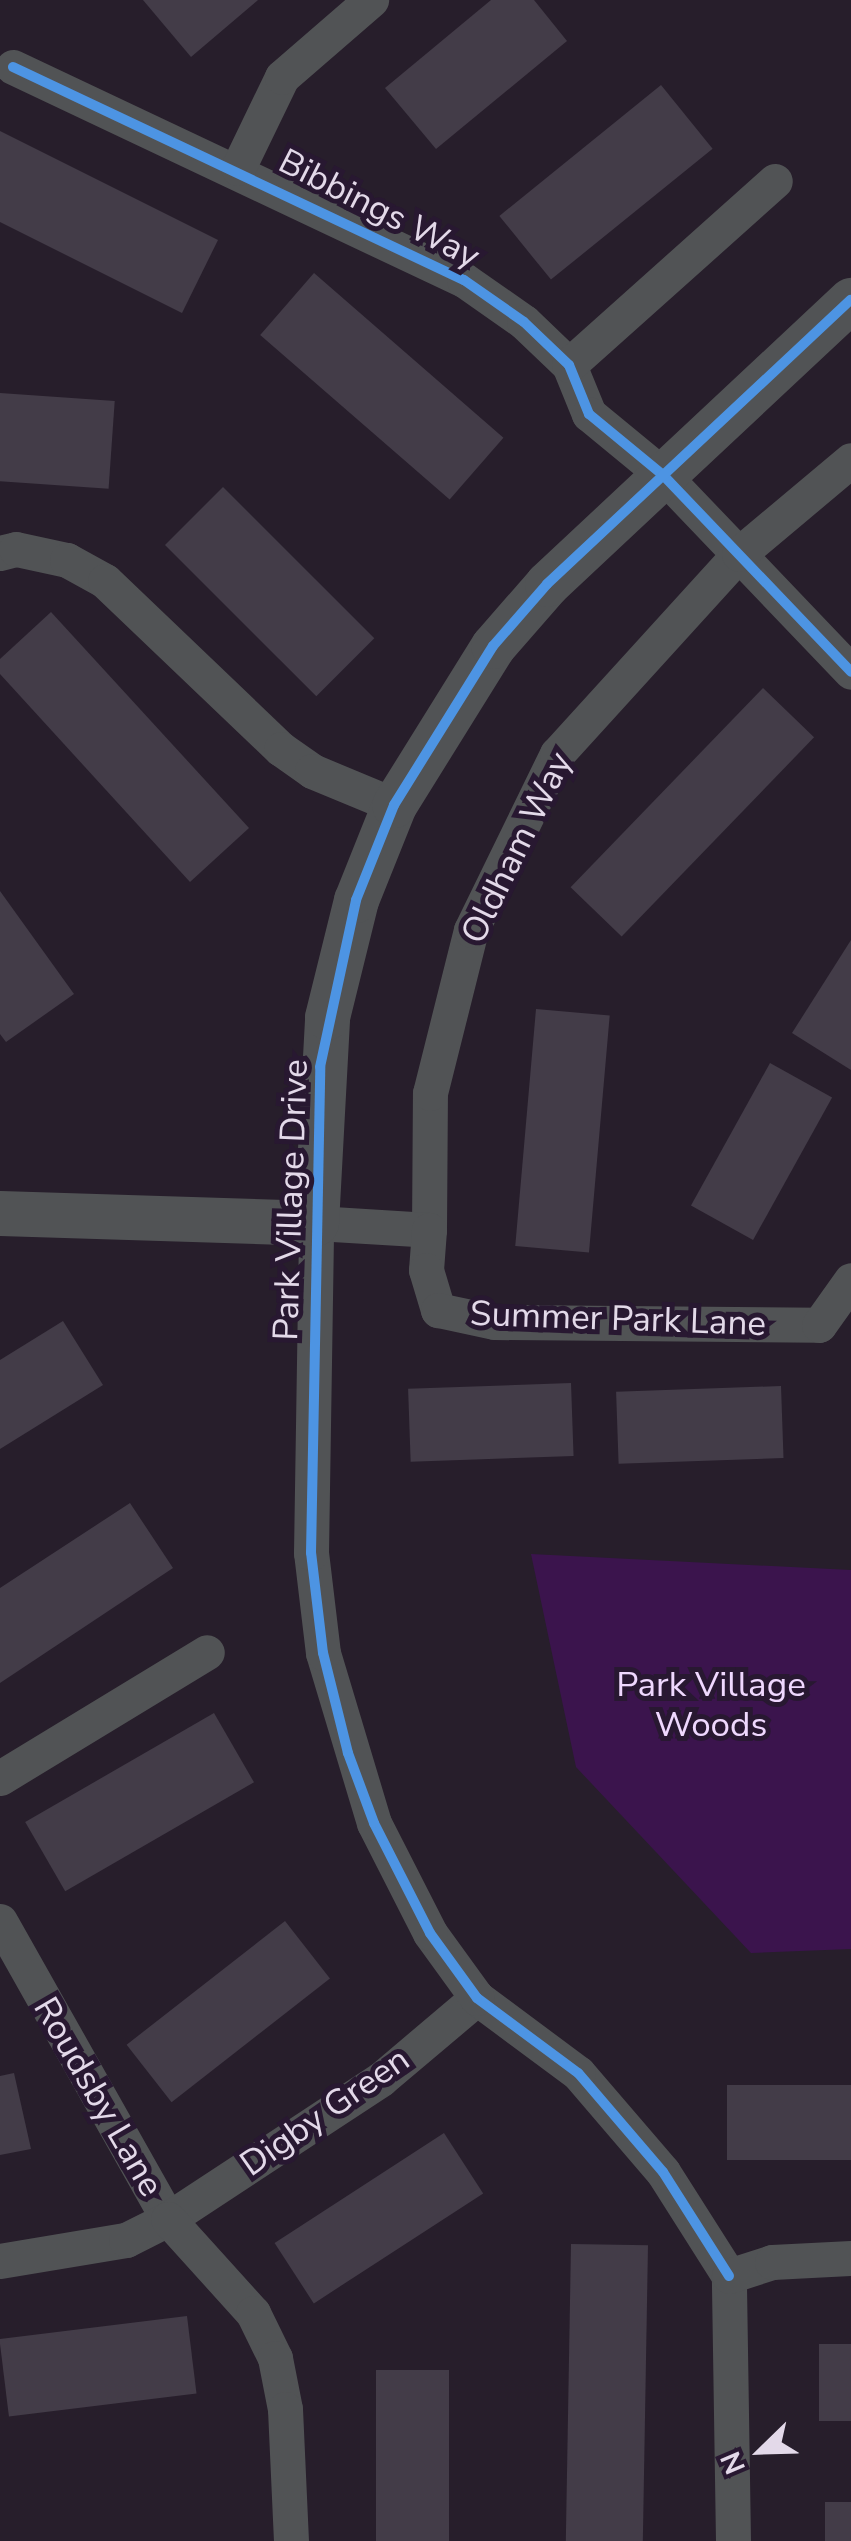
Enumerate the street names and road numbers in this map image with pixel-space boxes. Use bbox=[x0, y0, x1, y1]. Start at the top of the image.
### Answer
street label: Bibbings Way bbox=[272, 140, 486, 278]
street label: Oldham Way bbox=[453, 745, 581, 951]
street label: Park Village Drive bbox=[265, 1059, 317, 1341]
street label: Summer Park Lane bbox=[469, 1293, 767, 1345]
street label: Roudsby Lane bbox=[24, 1990, 172, 2204]
street label: Digby Green bbox=[232, 2038, 418, 2186]

